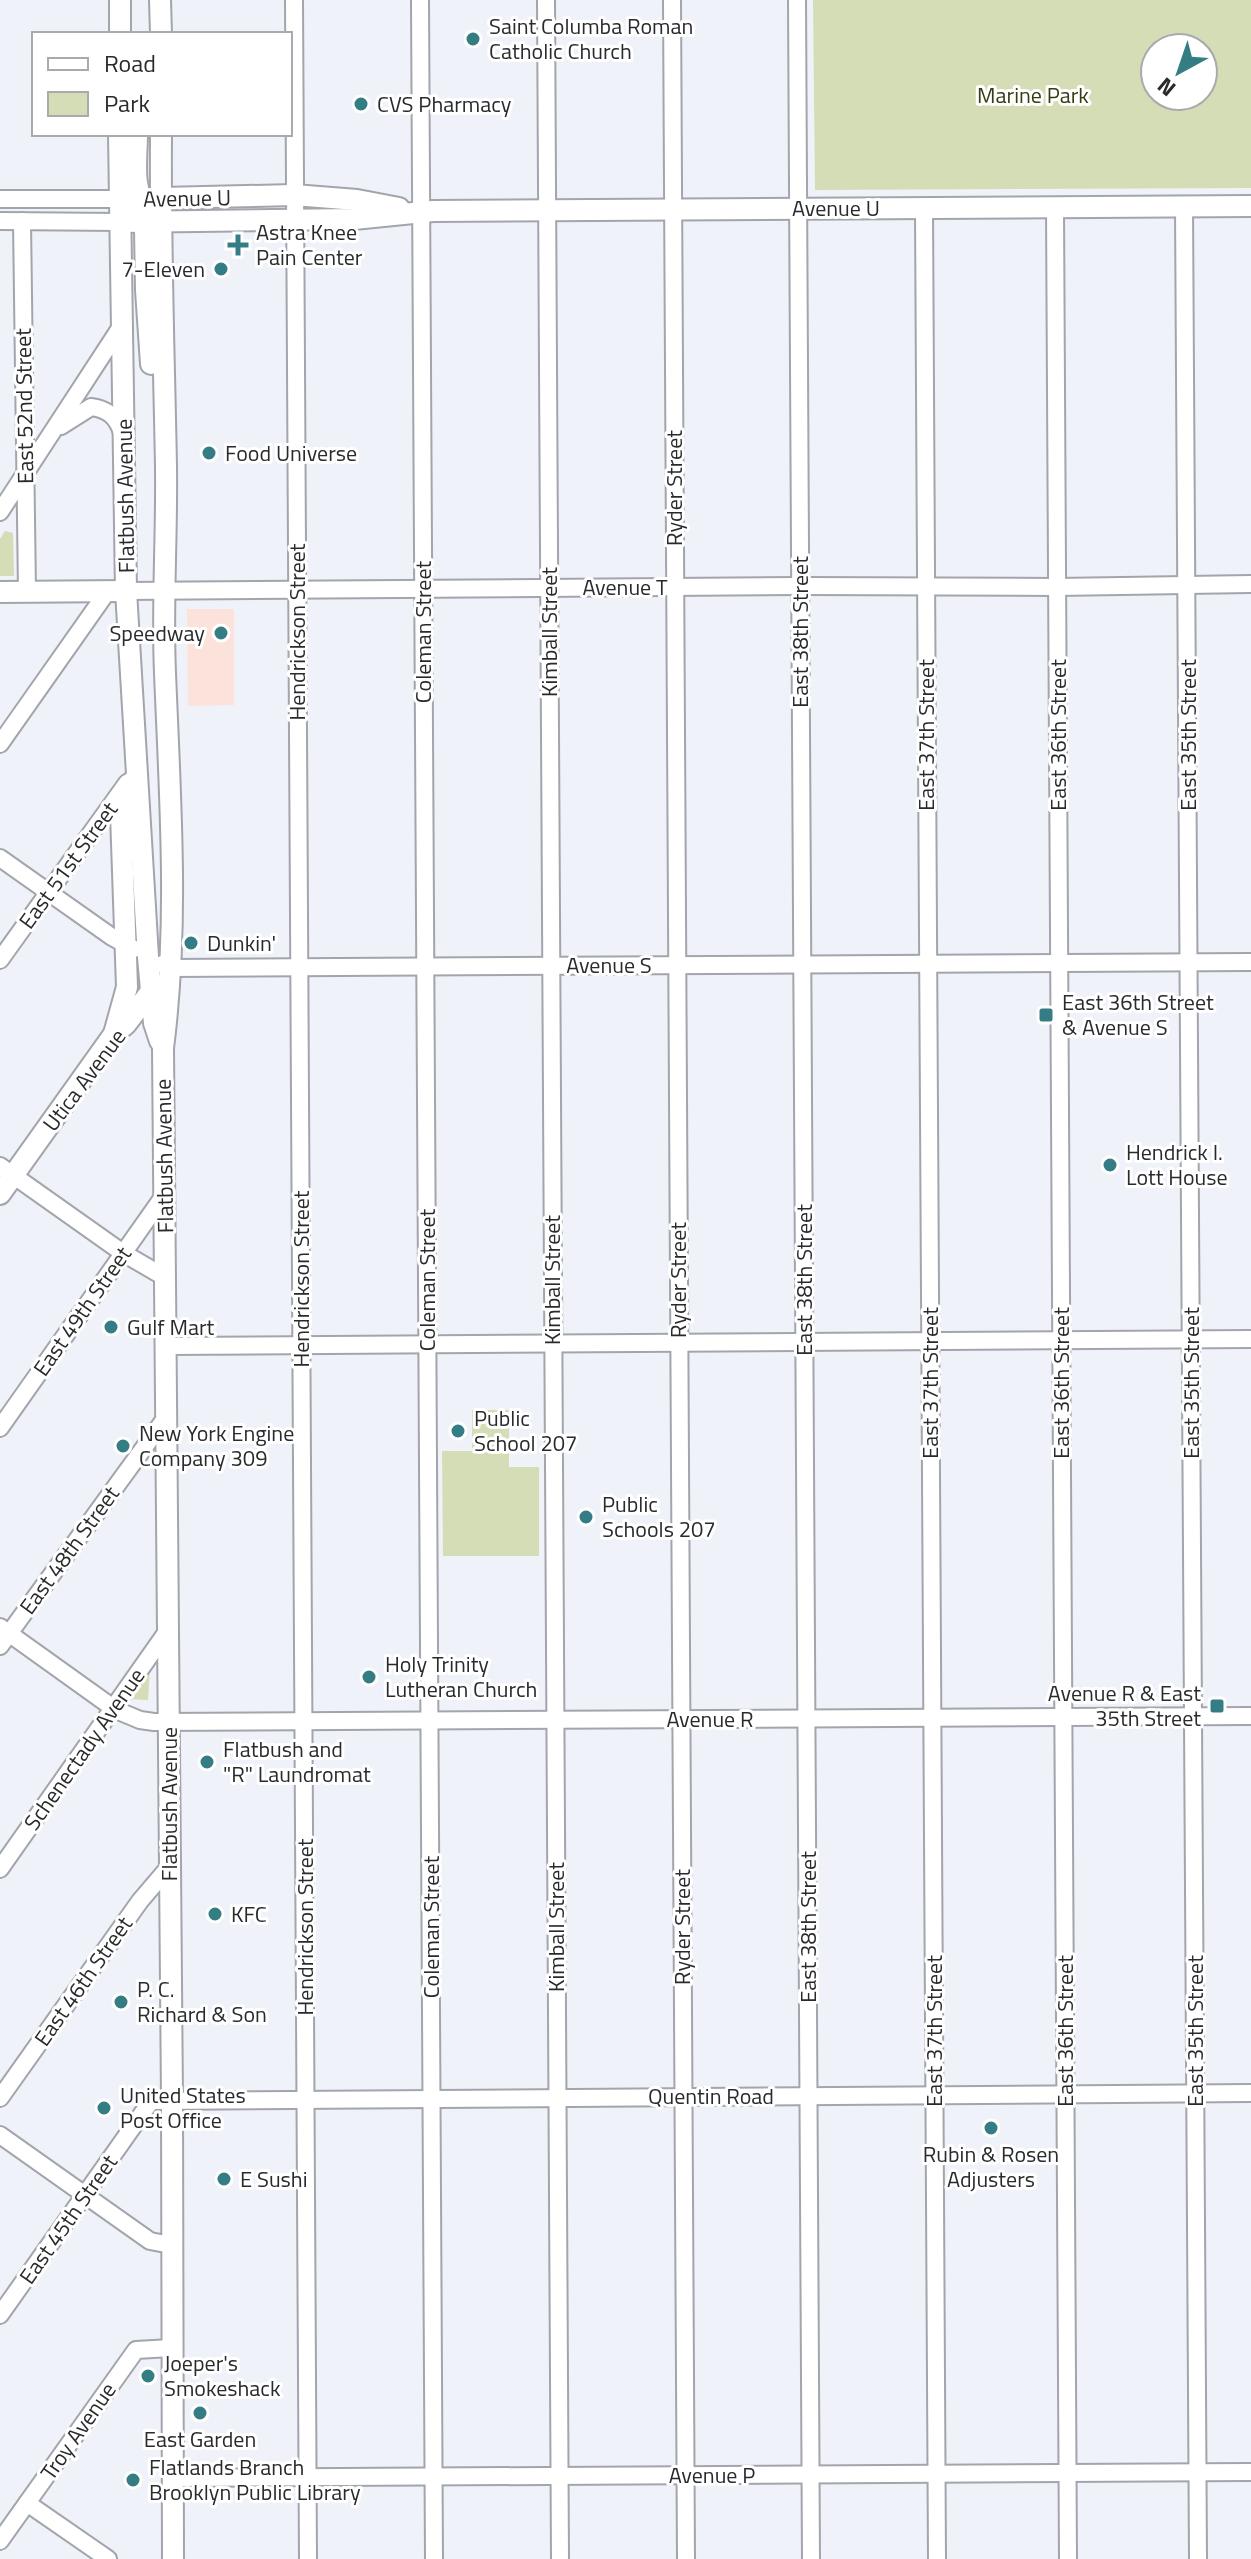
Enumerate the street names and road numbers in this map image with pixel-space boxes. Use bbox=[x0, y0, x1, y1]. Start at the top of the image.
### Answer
street label: Avenue U bbox=[143, 180, 231, 216]
street label: Avenue U bbox=[792, 191, 880, 225]
street label: East 52nd Street bbox=[6, 328, 42, 484]
street label: Flatbush Avenue bbox=[107, 419, 143, 573]
street label: Ryder Street bbox=[657, 430, 691, 546]
street label: Hendrickson Street bbox=[280, 543, 314, 721]
street label: East 38th Street bbox=[783, 556, 817, 708]
street label: Coleman Street bbox=[406, 561, 440, 703]
street label: Kimball Street bbox=[532, 567, 566, 697]
street label: Avenue T bbox=[582, 570, 668, 604]
street label: East 37th Street bbox=[909, 659, 943, 811]
street label: East 36th Street bbox=[1041, 659, 1075, 811]
street label: East 35th Street bbox=[1171, 659, 1205, 811]
street label: East 51st Street bbox=[10, 794, 126, 936]
street label: Avenue S bbox=[566, 948, 652, 982]
street label: Utica Avenue bbox=[34, 1021, 134, 1139]
street label: Flatbush Avenue bbox=[146, 1079, 182, 1233]
street label: Hendrickson Street bbox=[284, 1190, 318, 1368]
street label: East 38th Street bbox=[787, 1204, 821, 1356]
street label: Coleman Street bbox=[410, 1209, 444, 1351]
street label: Kimball Street bbox=[535, 1215, 569, 1345]
street label: Ryder Street bbox=[661, 1222, 695, 1338]
street label: East 49th Street bbox=[25, 1239, 140, 1383]
street label: East 37th Street bbox=[913, 1307, 947, 1459]
street label: East 36th Street bbox=[1044, 1307, 1078, 1459]
street label: East 35th Street bbox=[1174, 1307, 1208, 1459]
street label: East 48th Street bbox=[11, 1478, 128, 1621]
street label: Schenectady Avenue bbox=[15, 1661, 153, 1837]
street label: Avenue R bbox=[666, 1702, 754, 1736]
street label: Flatbush Avenue bbox=[152, 1727, 186, 1881]
street label: Hendrickson Street bbox=[288, 1838, 322, 2016]
street label: East 38th Street bbox=[791, 1851, 825, 2003]
street label: Coleman Street bbox=[414, 1856, 448, 1998]
street label: Kimball Street bbox=[539, 1862, 573, 1992]
street label: Ryder Street bbox=[665, 1869, 699, 1985]
street label: East 46th Street bbox=[26, 1909, 141, 2053]
street label: East 37th Street bbox=[917, 1955, 951, 2107]
street label: East 36th Street bbox=[1048, 1955, 1082, 2107]
street label: East 35th Street bbox=[1178, 1955, 1212, 2107]
street label: Quentin Road bbox=[648, 2079, 774, 2113]
street label: East 45th Street bbox=[11, 2147, 126, 2291]
street label: Troy Avenue bbox=[32, 2375, 124, 2487]
street label: Avenue P bbox=[669, 2458, 755, 2492]

